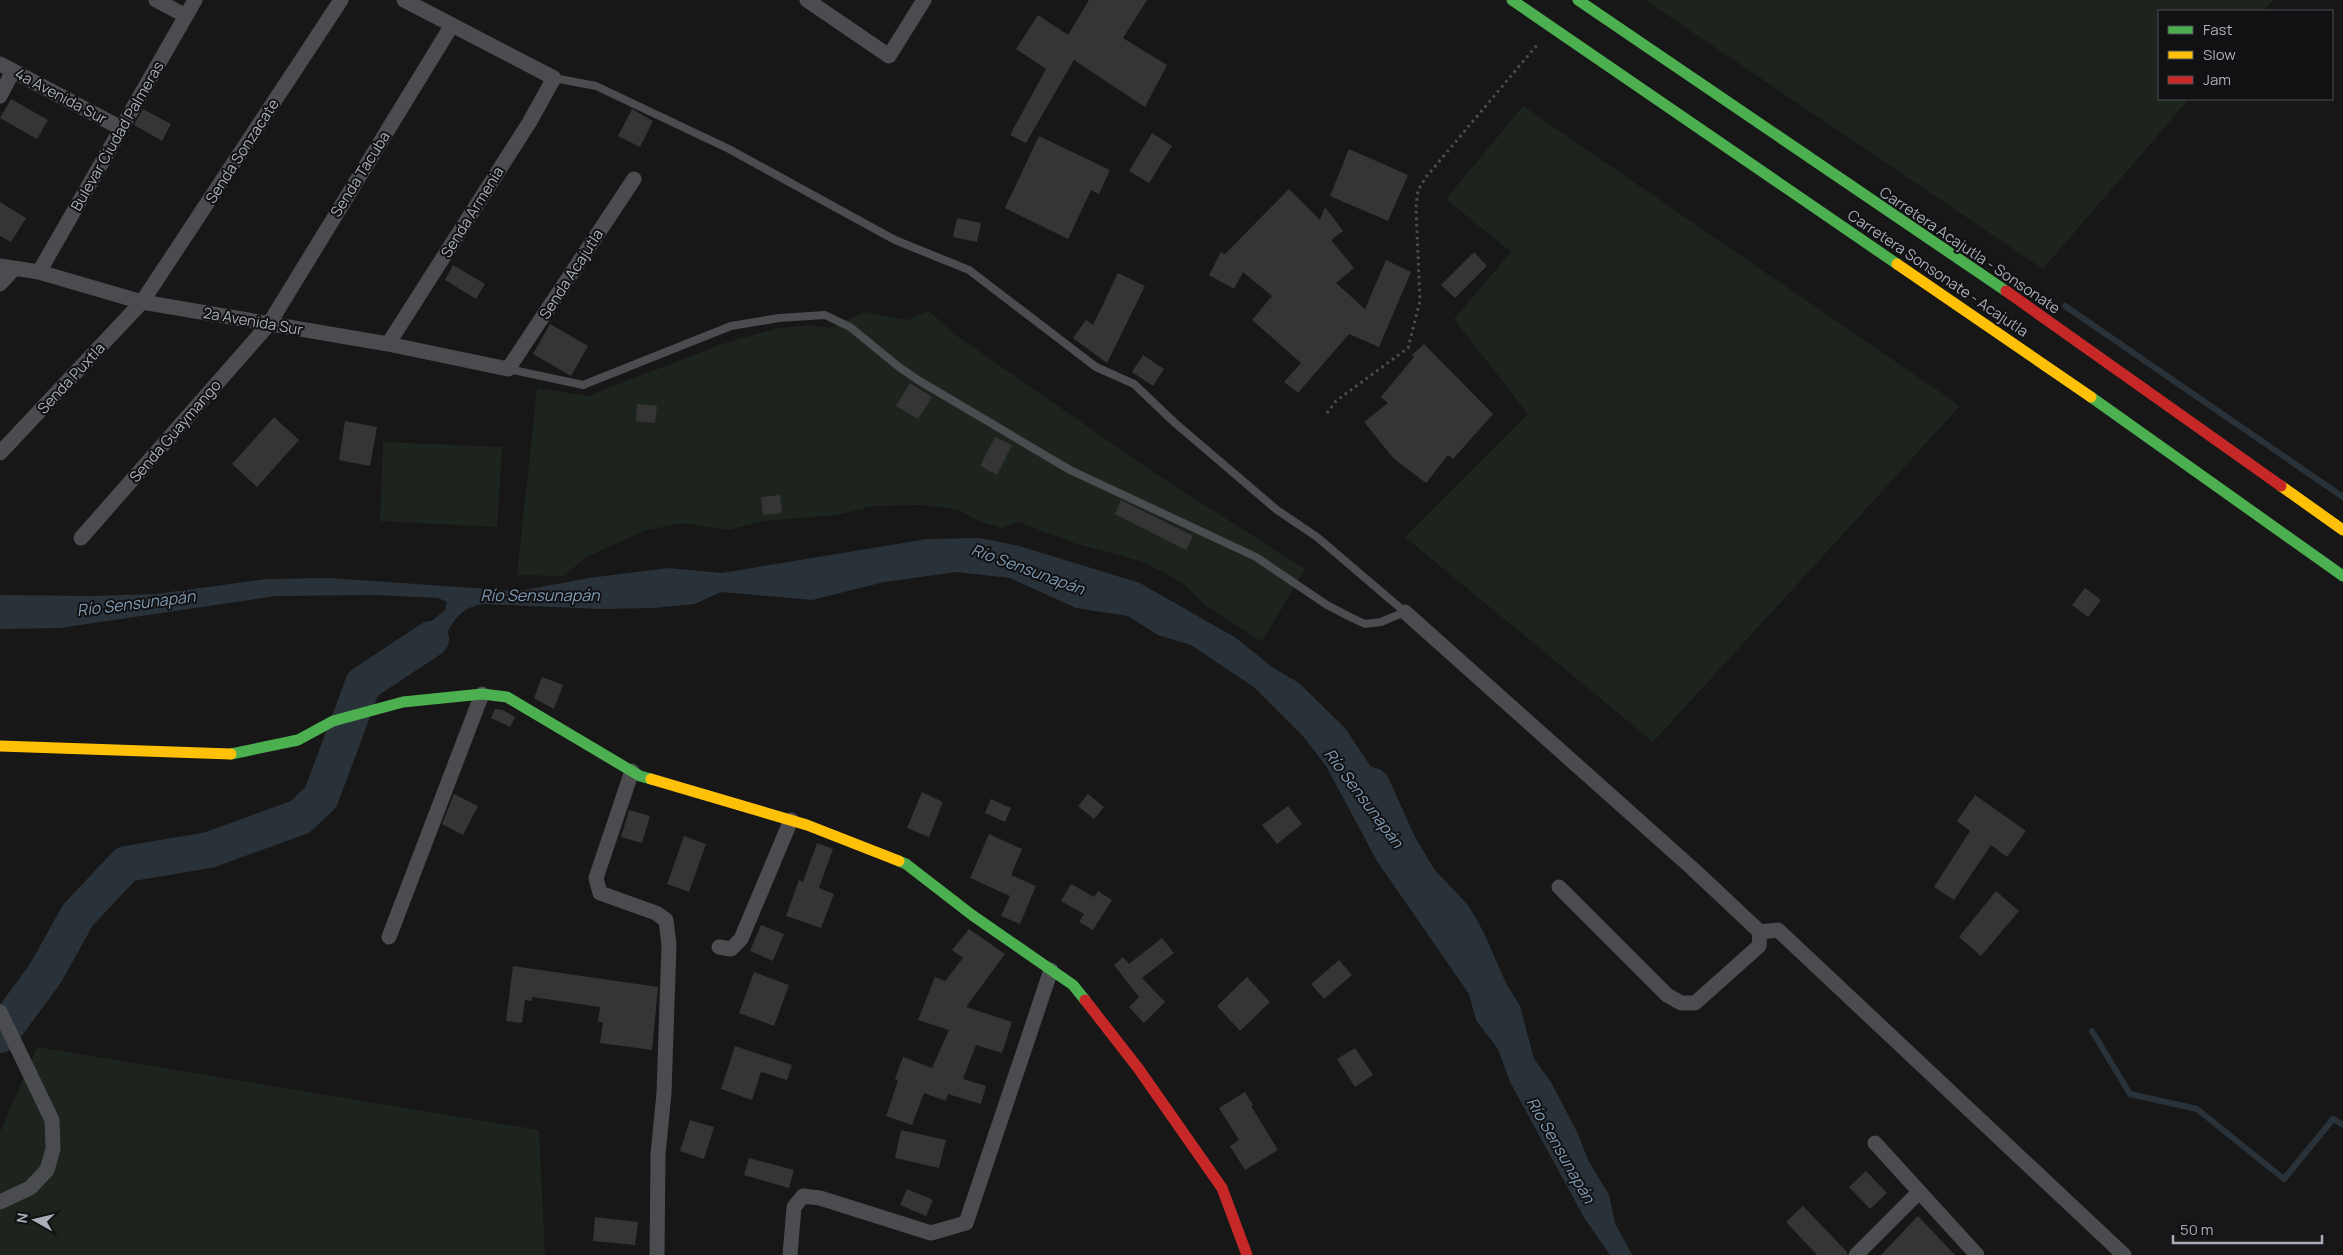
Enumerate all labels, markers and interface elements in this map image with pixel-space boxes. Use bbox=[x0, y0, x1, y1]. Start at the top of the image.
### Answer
legend bbox=[2158, 10, 2333, 100]
text: Fast bbox=[2203, 19, 2232, 40]
text: Slow bbox=[2203, 44, 2236, 65]
street label: Bulevar Ciudad Palmeras bbox=[66, 57, 169, 215]
street label: 4a Avenida Sur bbox=[11, 63, 111, 129]
text: Jam bbox=[2203, 69, 2231, 90]
street label: Senda Sonzacate bbox=[200, 94, 284, 207]
street label: Senda Tacuba bbox=[325, 127, 395, 221]
street label: Senda Armenia bbox=[436, 162, 508, 262]
street label: Carretera Acajutla - Sonsonate bbox=[1875, 182, 2065, 319]
street label: Carretera Sonsonate - Acajutla bbox=[1843, 205, 2033, 341]
street label: Senda Acajutla bbox=[534, 225, 608, 323]
street label: 2a Avenida Sur bbox=[202, 302, 305, 340]
street label: Senda Puxtla bbox=[32, 338, 110, 418]
street label: Senda Guaymango bbox=[124, 375, 226, 487]
water label: Río Sensunapán bbox=[968, 538, 1088, 600]
water label: Río Sensunapán bbox=[480, 584, 600, 606]
water label: Río Sensunapán bbox=[76, 585, 197, 621]
water label: Río Sensunapán bbox=[1319, 744, 1409, 853]
water label: Río Sensunapán bbox=[1522, 1093, 1601, 1208]
north arrow bbox=[10, 1195, 60, 1245]
text: N bbox=[12, 1212, 32, 1224]
scale bar bbox=[2173, 1212, 2322, 1244]
text: 50 m bbox=[2180, 1219, 2214, 1240]

